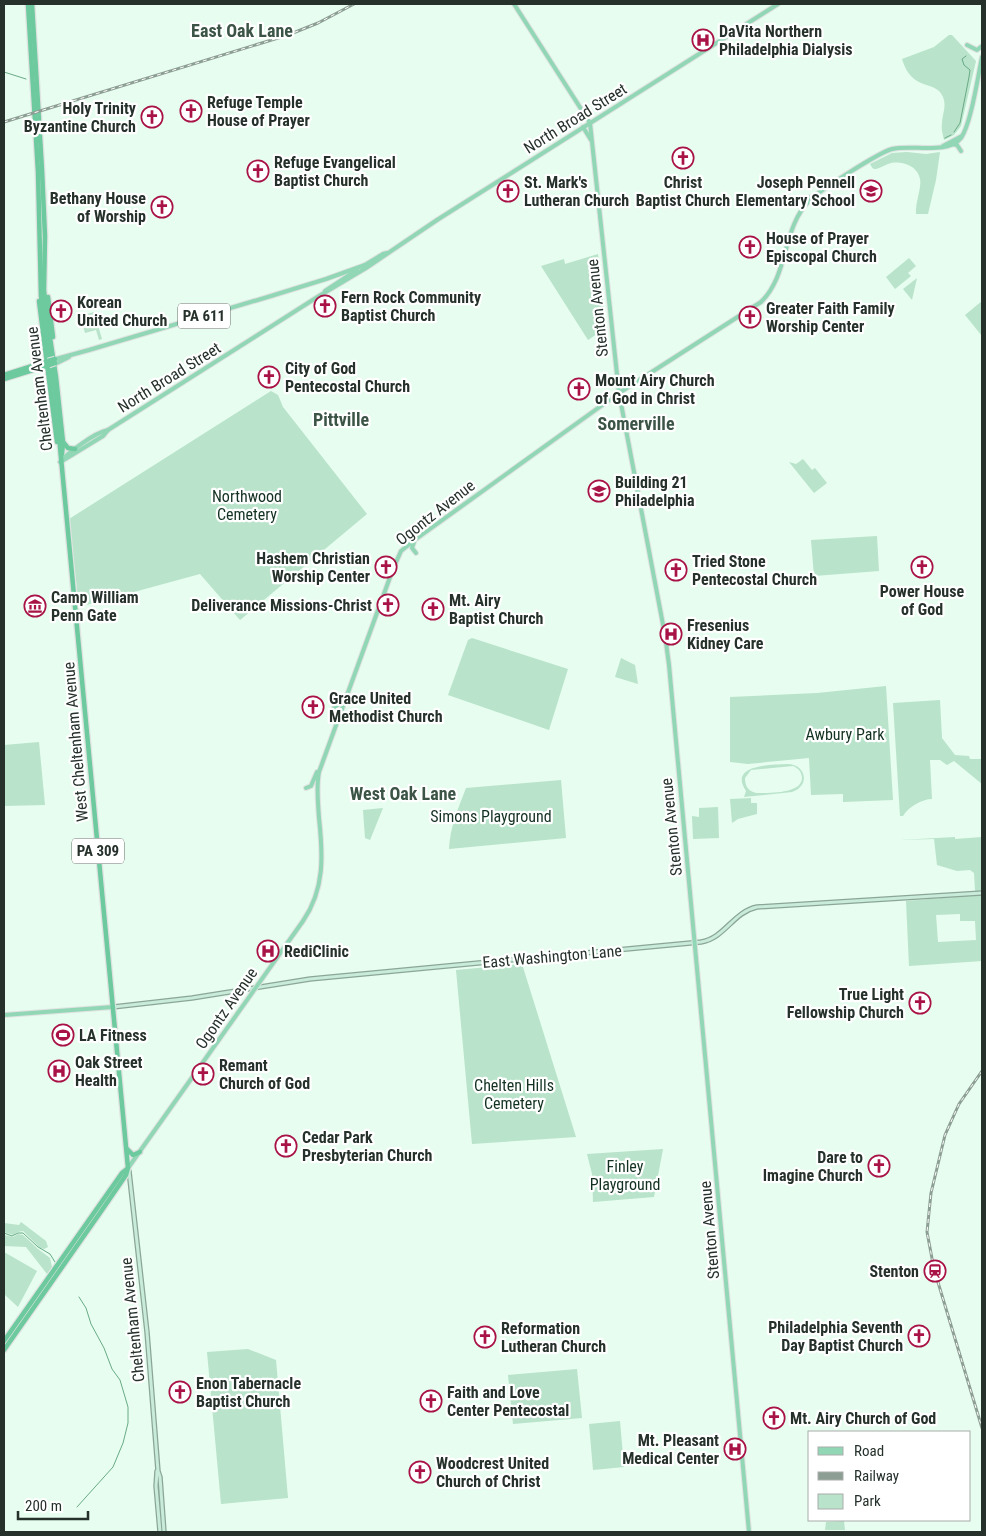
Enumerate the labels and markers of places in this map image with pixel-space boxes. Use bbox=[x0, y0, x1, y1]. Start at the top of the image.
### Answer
place label: DaVita Northern Philadelphia Dialysis bbox=[719, 22, 853, 59]
hospital icon: DaVita Northern Philadelphia Dialysis bbox=[691, 28, 715, 52]
place label: Refuge Temple House of Prayer bbox=[207, 93, 310, 130]
place label: Holy Trinity Byzantine Church bbox=[24, 99, 136, 136]
church icon: Refuge Temple House of Prayer bbox=[179, 99, 203, 123]
church icon: Holy Trinity Byzantine Church bbox=[140, 105, 164, 129]
church icon: Christ Baptist Church bbox=[671, 146, 695, 170]
place label: Refuge Evangelical Baptist Church bbox=[274, 153, 396, 190]
church icon: Refuge Evangelical Baptist Church bbox=[246, 159, 270, 183]
place label: St. Mark's Lutheran Church bbox=[524, 173, 629, 210]
place label: Christ Baptist Church bbox=[636, 173, 730, 210]
place label: Joseph Pennell Elementary School bbox=[736, 173, 855, 210]
church icon: St. Mark's Lutheran Church bbox=[496, 179, 520, 203]
school or university icon: Joseph Pennell Elementary School bbox=[859, 179, 883, 203]
place label: Bethany House of Worship bbox=[50, 189, 146, 226]
church icon: Bethany House of Worship bbox=[150, 195, 174, 219]
place label: House of Prayer Episcopal Church bbox=[766, 229, 877, 266]
church icon: House of Prayer Episcopal Church bbox=[738, 235, 762, 259]
place label: Fern Rock Community Baptist Church bbox=[341, 288, 481, 325]
place label: Korean United Church bbox=[77, 293, 168, 330]
church icon: Fern Rock Community Baptist Church bbox=[313, 294, 337, 318]
church icon: Korean United Church bbox=[49, 299, 73, 323]
place label: Greater Faith Family Worship Center bbox=[766, 299, 895, 336]
church icon: Greater Faith Family Worship Center bbox=[738, 305, 762, 329]
place label: City of God Pentecostal Church bbox=[285, 359, 410, 396]
church icon: City of God Pentecostal Church bbox=[257, 365, 281, 389]
place label: Mount Airy Church of God in Christ bbox=[595, 371, 715, 408]
church icon: Mount Airy Church of God in Christ bbox=[567, 377, 591, 401]
place label: Building 21 Philadelphia bbox=[615, 473, 695, 510]
school or university icon: Building 21 Philadelphia bbox=[587, 479, 611, 503]
place label: Hashem Christian Worship Center bbox=[256, 549, 370, 586]
place label: Tried Stone Pentecostal Church bbox=[692, 552, 817, 589]
church icon: Hashem Christian Worship Center bbox=[374, 555, 398, 579]
church icon: Power House of God bbox=[910, 555, 934, 579]
church icon: Tried Stone Pentecostal Church bbox=[664, 558, 688, 582]
place label: Power House of God bbox=[880, 582, 964, 619]
place label: Camp William Penn Gate bbox=[51, 588, 139, 625]
place label: Mt. Airy Baptist Church bbox=[449, 591, 544, 628]
church icon: Deliverance Missions-Christ bbox=[376, 593, 400, 617]
museum icon: Camp William Penn Gate bbox=[23, 594, 47, 618]
place label: Deliverance Missions-Christ bbox=[191, 596, 372, 615]
church icon: Mt. Airy Baptist Church bbox=[421, 597, 445, 621]
place label: Fresenius Kidney Care bbox=[687, 616, 764, 653]
hospital icon: Fresenius Kidney Care bbox=[659, 622, 683, 646]
place label: Grace United Methodist Church bbox=[329, 689, 443, 726]
church icon: Grace United Methodist Church bbox=[301, 695, 325, 719]
hospital icon: RediClinic bbox=[256, 939, 280, 963]
place label: RediClinic bbox=[284, 942, 349, 961]
place label: True Light Fellowship Church bbox=[787, 985, 904, 1022]
church icon: True Light Fellowship Church bbox=[908, 991, 932, 1015]
sports icon: LA Fitness bbox=[51, 1023, 75, 1047]
place label: LA Fitness bbox=[79, 1026, 147, 1045]
place label: Oak Street Health bbox=[75, 1053, 143, 1090]
place label: Remant Church of God bbox=[219, 1056, 310, 1093]
hospital icon: Oak Street Health bbox=[47, 1059, 71, 1083]
church icon: Remant Church of God bbox=[191, 1062, 215, 1086]
place label: Cedar Park Presbyterian Church bbox=[302, 1128, 432, 1165]
church icon: Cedar Park Presbyterian Church bbox=[274, 1134, 298, 1158]
place label: Dare to Imagine Church bbox=[763, 1148, 863, 1185]
church icon: Dare to Imagine Church bbox=[867, 1154, 891, 1178]
station icon: Stenton bbox=[923, 1259, 947, 1283]
place label: Stenton bbox=[869, 1262, 919, 1281]
place label: Philadelphia Seventh Day Baptist Church bbox=[768, 1318, 903, 1355]
place label: Reformation Lutheran Church bbox=[501, 1319, 606, 1356]
church icon: Philadelphia Seventh Day Baptist Church bbox=[907, 1324, 931, 1348]
church icon: Reformation Lutheran Church bbox=[473, 1325, 497, 1349]
place label: Enon Tabernacle Baptist Church bbox=[196, 1374, 301, 1411]
church icon: Enon Tabernacle Baptist Church bbox=[168, 1380, 192, 1404]
place label: Faith and Love Center Pentecostal bbox=[447, 1383, 569, 1420]
church icon: Faith and Love Center Pentecostal bbox=[419, 1389, 443, 1413]
church icon: Mt. Airy Church of God bbox=[762, 1406, 786, 1430]
place label: Mt. Airy Church of God bbox=[790, 1409, 936, 1428]
place label: Mt. Pleasant Medical Center bbox=[622, 1431, 719, 1468]
hospital icon: Mt. Pleasant Medical Center bbox=[723, 1437, 747, 1461]
place label: Woodcrest United Church of Christ bbox=[436, 1454, 549, 1491]
church icon: Woodcrest United Church of Christ bbox=[408, 1460, 432, 1484]

